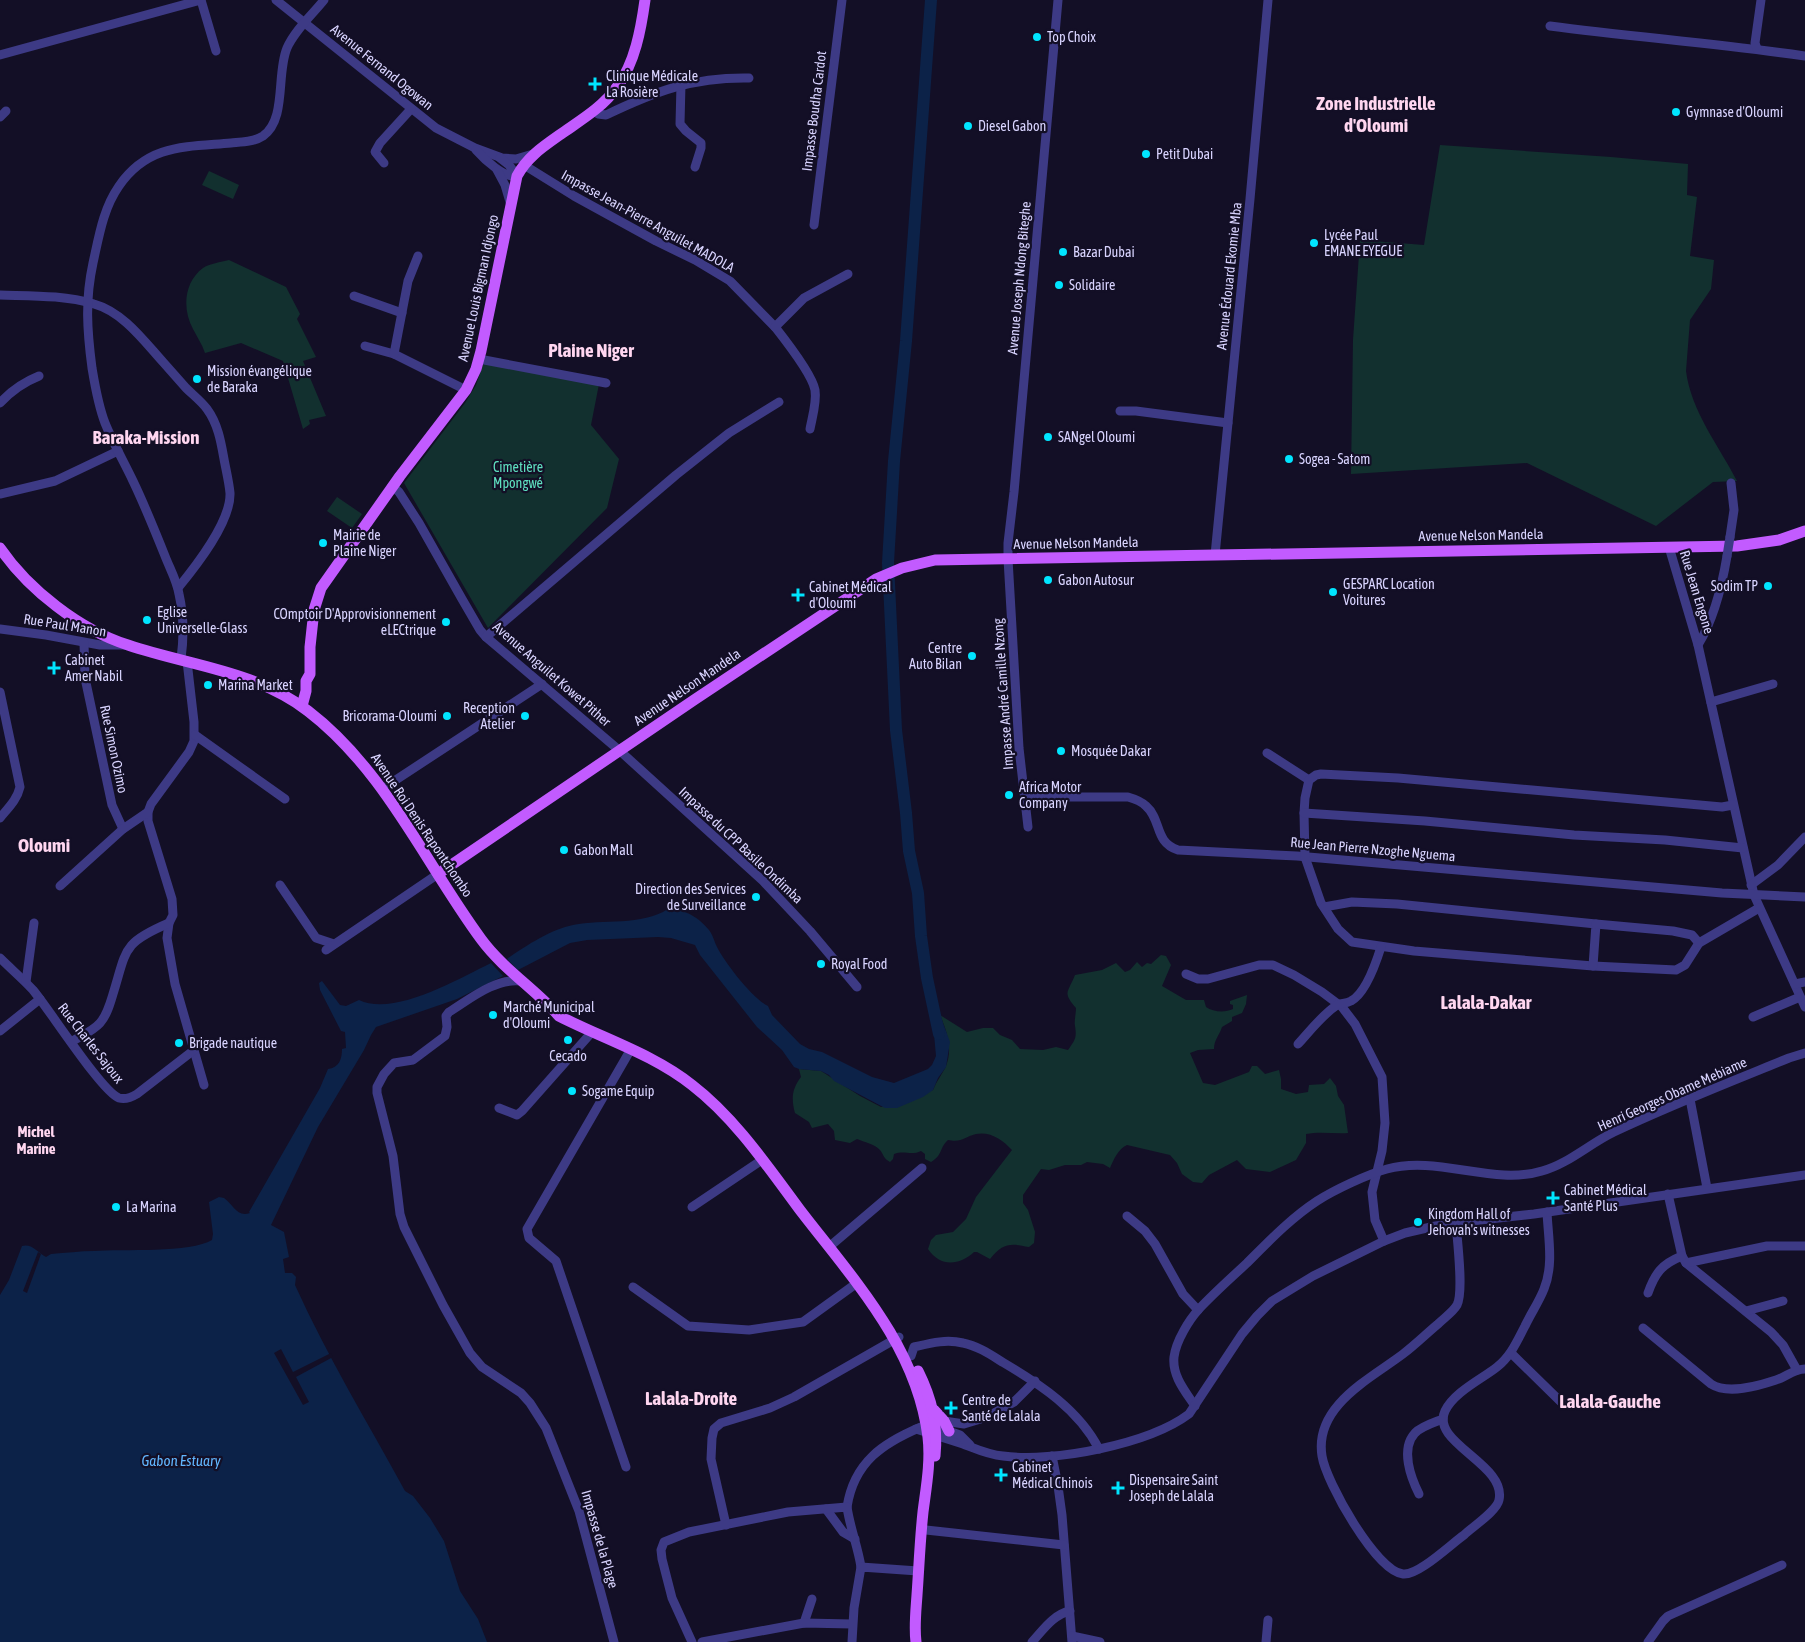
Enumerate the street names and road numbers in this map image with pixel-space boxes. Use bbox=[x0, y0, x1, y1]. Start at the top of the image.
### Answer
street label: Avenue Fernand Ogowan bbox=[328, 21, 436, 113]
street label: Impasse Boudha Cardot bbox=[799, 50, 829, 172]
street label: Impasse Jean-Pierre Anguilet MADOLA bbox=[559, 167, 737, 275]
street label: Avenue Joseph Ndong Biteghe bbox=[1004, 201, 1034, 355]
street label: Avenue Édouard Ekomie Mba bbox=[1213, 201, 1245, 351]
street label: Avenue Louis Bigman Idjongo bbox=[455, 213, 501, 363]
street label: Avenue Nelson Mandela bbox=[1418, 526, 1544, 544]
street label: Avenue Nelson Mandela bbox=[1013, 534, 1139, 552]
street label: Rue Jean Engone bbox=[1677, 548, 1717, 636]
street label: Rue Paul Manon bbox=[22, 611, 108, 639]
street label: Avenue Anguilet Kowet Pither bbox=[490, 618, 615, 730]
street label: Impasse André Camille Nzong bbox=[990, 618, 1016, 770]
street label: Avenue Nelson Mandela bbox=[631, 645, 743, 729]
street label: Rue Simon Ozimo bbox=[97, 704, 131, 794]
street label: Avenue Roi Denis Rapontchombo bbox=[368, 750, 476, 900]
street label: Impasse du CPP Basile Ondimba bbox=[676, 783, 806, 907]
street label: Rue Jean Pierre Nzoghe Nguema bbox=[1290, 834, 1456, 864]
street label: Rue Charles Sajoux bbox=[55, 1000, 127, 1086]
street label: Henri Georges Obame Mebiame bbox=[1595, 1054, 1749, 1134]
street label: Impasse de la Plage bbox=[578, 1488, 622, 1590]

